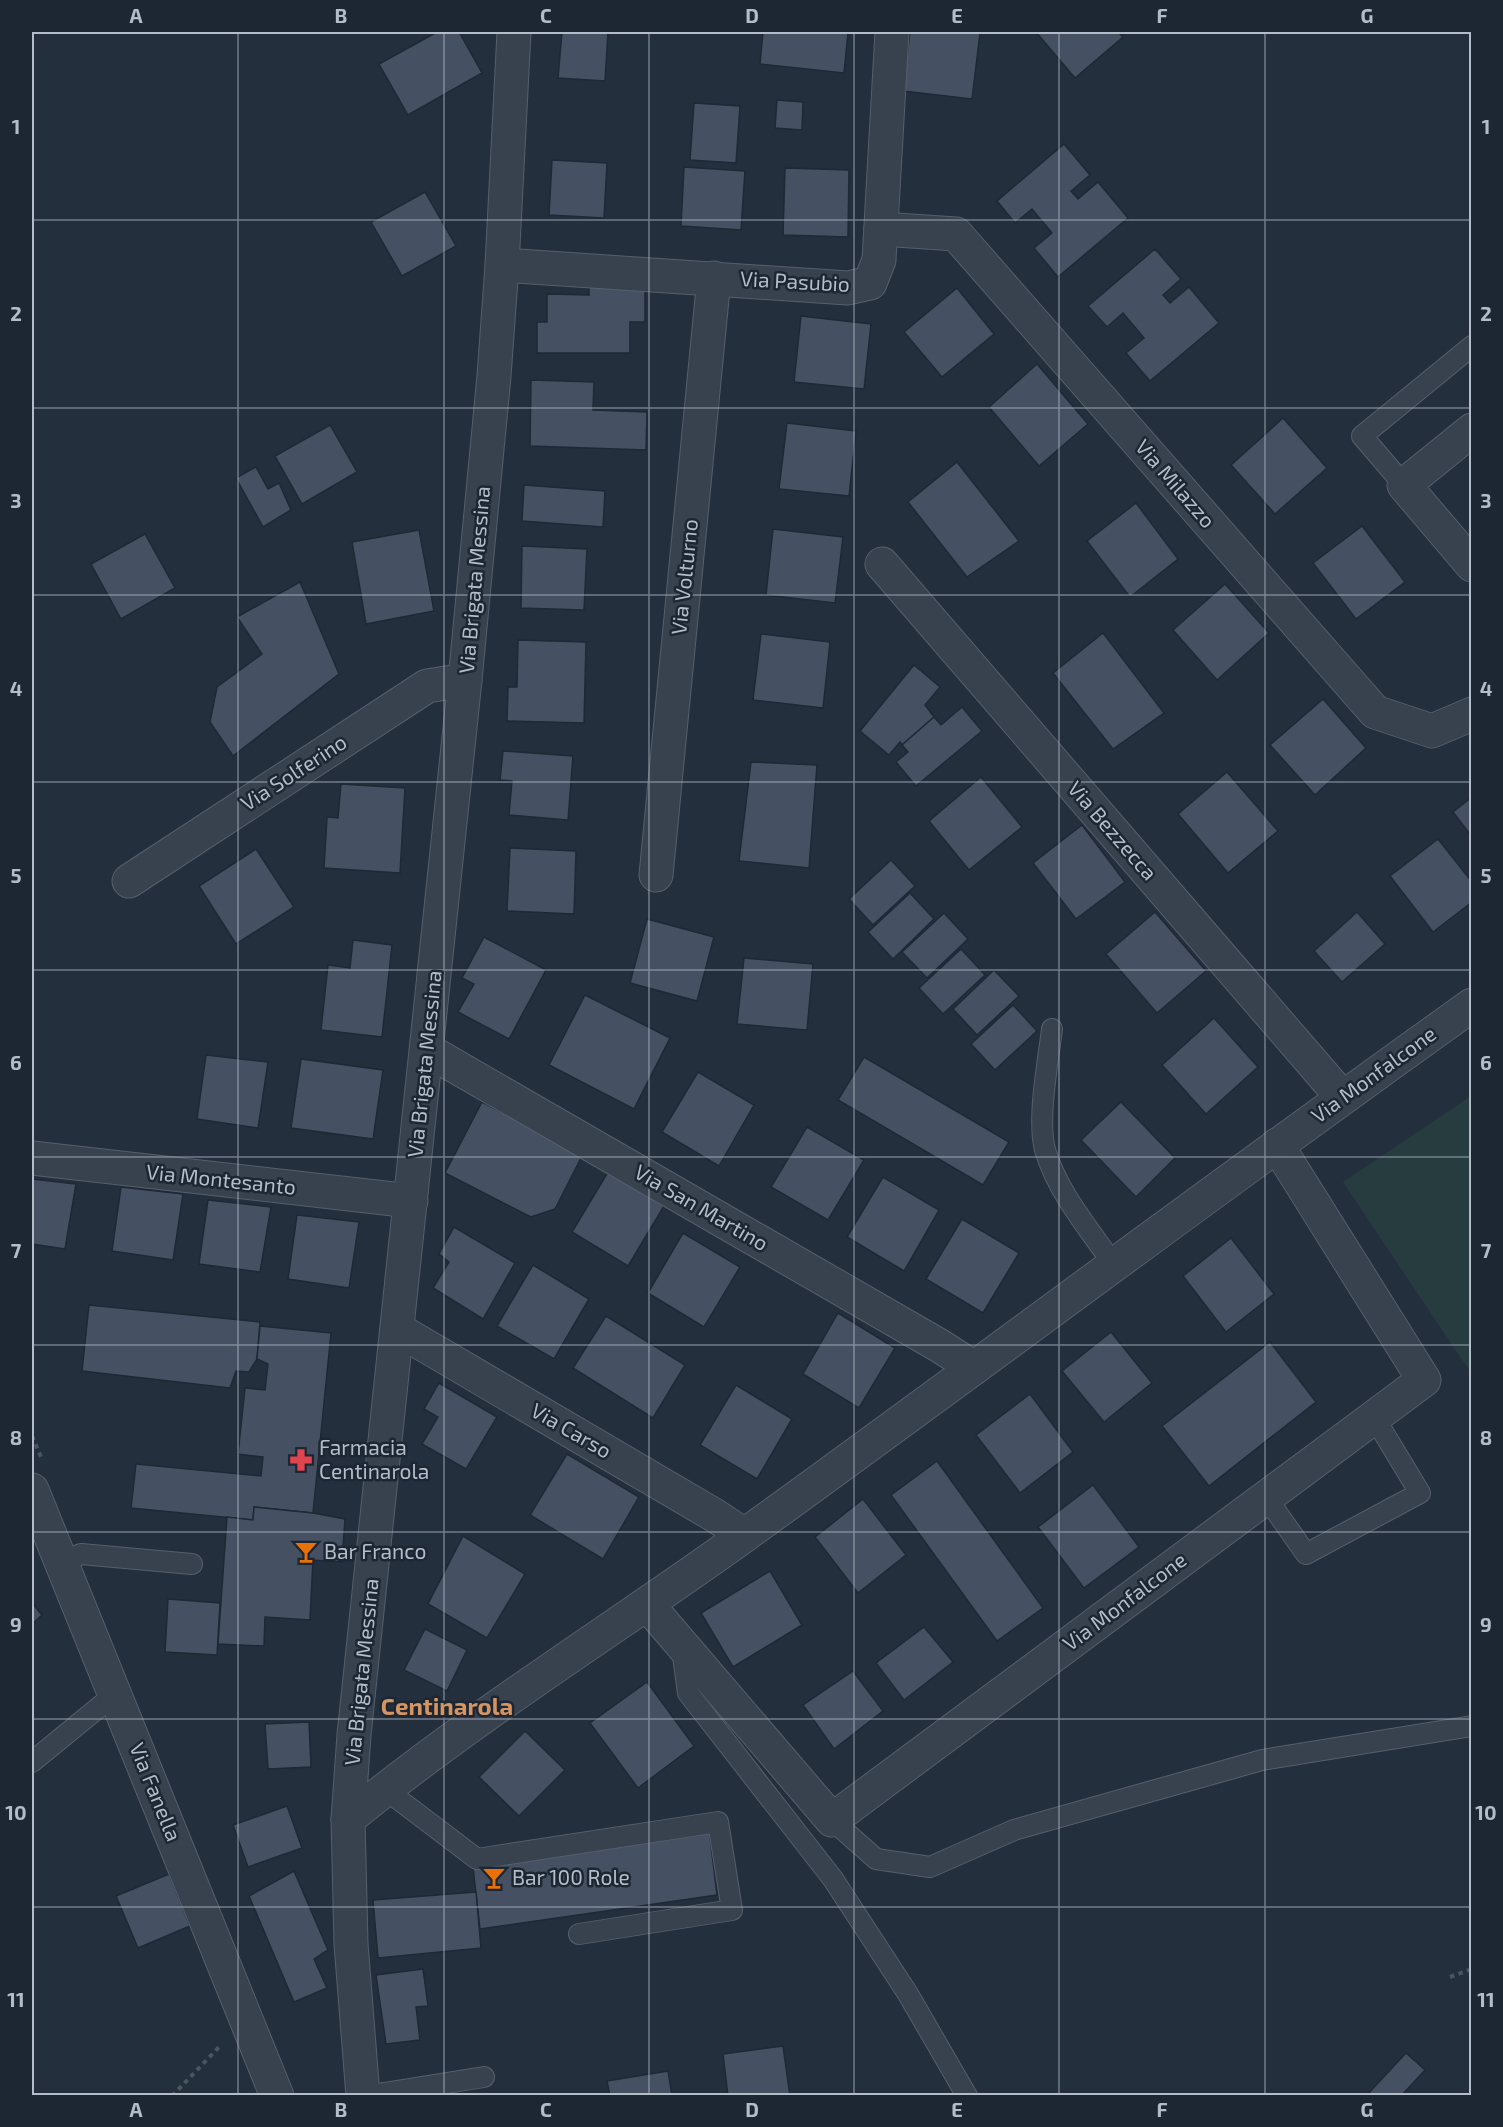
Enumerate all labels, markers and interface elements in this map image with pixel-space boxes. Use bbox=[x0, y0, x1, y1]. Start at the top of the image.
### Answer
text: A bbox=[129, 3, 143, 27]
text: B bbox=[335, 3, 347, 27]
text: C bbox=[540, 3, 552, 27]
text: D bbox=[745, 3, 759, 27]
text: E bbox=[951, 3, 963, 27]
text: F bbox=[1156, 3, 1168, 27]
text: G bbox=[1361, 3, 1373, 27]
text: 1 bbox=[12, 114, 20, 138]
text: 1 bbox=[1482, 114, 1490, 138]
street label: Via Pasubio bbox=[740, 265, 851, 296]
text: 2 bbox=[10, 301, 22, 325]
text: 2 bbox=[1480, 301, 1492, 325]
street label: Via Milazzo bbox=[1131, 434, 1221, 532]
street label: Via Brigata Messina bbox=[453, 485, 494, 675]
text: 3 bbox=[10, 488, 22, 512]
text: 3 bbox=[1480, 488, 1492, 512]
street label: Via Volturno bbox=[665, 518, 702, 636]
text: 4 bbox=[10, 676, 23, 700]
text: 4 bbox=[1480, 676, 1493, 700]
street label: Via Solferino bbox=[236, 728, 351, 815]
street label: Via Bezzecca bbox=[1063, 775, 1163, 885]
text: 5 bbox=[10, 863, 22, 887]
text: 5 bbox=[1480, 863, 1492, 887]
street label: Via Brigata Messina bbox=[401, 969, 446, 1159]
street label: Via Monfalcone bbox=[1306, 1020, 1440, 1127]
text: 6 bbox=[10, 1050, 22, 1074]
text: 6 bbox=[1480, 1050, 1492, 1074]
street label: Via Montesanto bbox=[145, 1158, 297, 1199]
street label: Via San Martino bbox=[631, 1158, 773, 1255]
text: 7 bbox=[11, 1238, 22, 1262]
text: 7 bbox=[1481, 1238, 1492, 1262]
street label: Via Carso bbox=[527, 1397, 616, 1463]
text: 8 bbox=[10, 1425, 22, 1449]
text: 8 bbox=[1480, 1425, 1492, 1449]
place label: Farmacia Centinarola bbox=[319, 1434, 429, 1483]
pharmacy icon: Farmacia Centinarola bbox=[288, 1447, 314, 1473]
place label: Bar Franco bbox=[324, 1538, 426, 1563]
bar icon: Bar Franco bbox=[293, 1539, 319, 1565]
street label: Via Monfalcone bbox=[1057, 1546, 1191, 1655]
street label: Via Brigata Messina bbox=[338, 1577, 383, 1767]
text: 9 bbox=[10, 1612, 22, 1636]
text: 9 bbox=[1480, 1612, 1492, 1636]
district label: Centinarola bbox=[381, 1691, 513, 1720]
street label: Via Fanella bbox=[125, 1739, 187, 1844]
text: 10 bbox=[5, 1800, 27, 1824]
text: 10 bbox=[1475, 1800, 1497, 1824]
place label: Bar 100 Role bbox=[512, 1864, 630, 1889]
bar icon: Bar 100 Role bbox=[481, 1865, 507, 1891]
text: 11 bbox=[7, 1987, 25, 2011]
text: 11 bbox=[1477, 1987, 1495, 2011]
text: A bbox=[129, 2097, 143, 2121]
text: B bbox=[335, 2097, 347, 2121]
text: C bbox=[540, 2097, 552, 2121]
text: D bbox=[745, 2097, 759, 2121]
text: E bbox=[951, 2097, 963, 2121]
text: F bbox=[1156, 2097, 1168, 2121]
text: G bbox=[1361, 2097, 1373, 2121]

